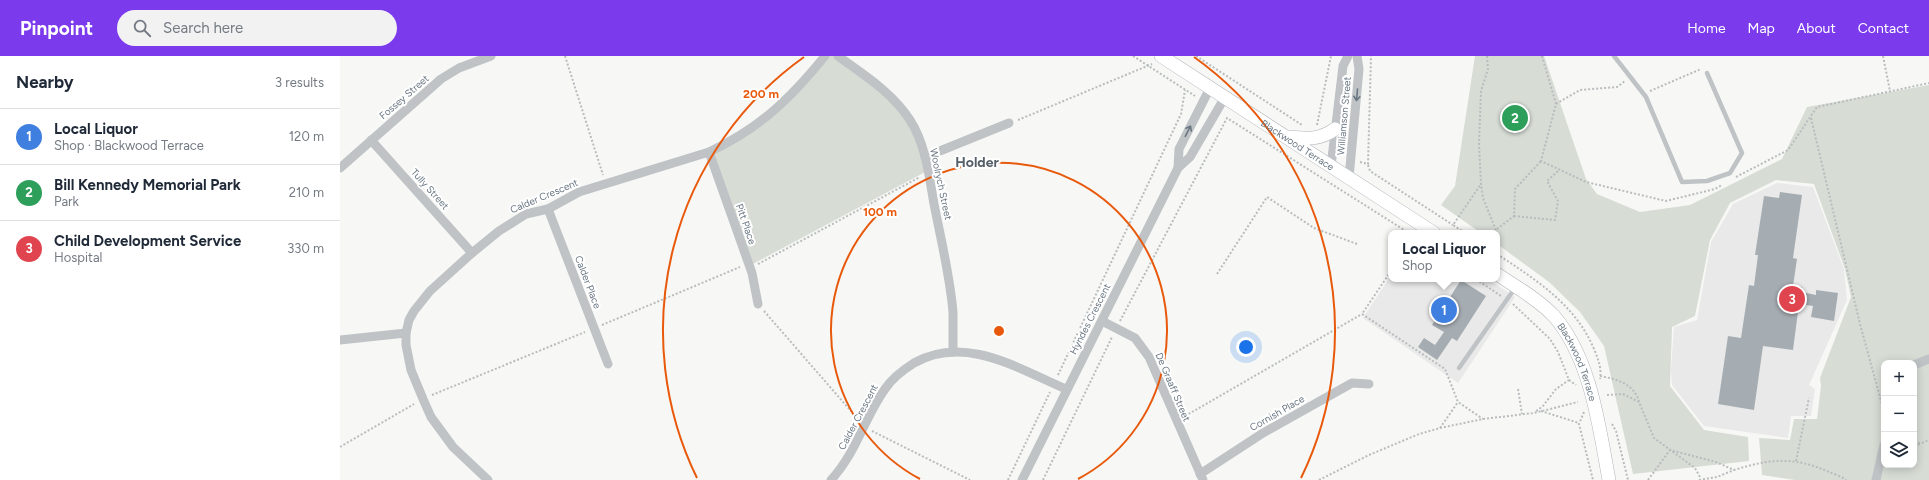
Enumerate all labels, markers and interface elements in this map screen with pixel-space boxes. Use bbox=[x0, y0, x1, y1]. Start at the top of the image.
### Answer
search box bbox=[117, 10, 397, 46]
text: Pinpoint bbox=[20, 17, 93, 40]
icon: search bbox=[131, 17, 153, 39]
text: Search here bbox=[163, 19, 243, 37]
text: Home bbox=[1687, 20, 1726, 37]
text: Map bbox=[1748, 20, 1775, 37]
text: About bbox=[1797, 20, 1836, 37]
text: Contact bbox=[1858, 20, 1909, 37]
text: Nearby bbox=[16, 72, 74, 92]
street label: Fossey Street bbox=[377, 72, 432, 122]
text: 3 results bbox=[275, 75, 324, 90]
street label: Williamson Street bbox=[1334, 76, 1354, 156]
text: 200 m bbox=[743, 87, 779, 101]
one-way arrow bbox=[1353, 88, 1360, 101]
pin: 2 bbox=[1502, 103, 1528, 133]
street label: Blackwood Terrace bbox=[1259, 116, 1337, 173]
text: Local Liquor bbox=[54, 120, 138, 138]
one-way arrow bbox=[1185, 125, 1192, 137]
text: 1 bbox=[26, 129, 32, 144]
text: 120 m bbox=[289, 129, 324, 144]
text: Shop · Blackwood Terrace bbox=[54, 138, 204, 153]
street label: Woolrych Street bbox=[927, 147, 955, 221]
district label: Holder bbox=[955, 154, 999, 171]
street label: Tully Street bbox=[408, 166, 452, 212]
text: Bill Kennedy Memorial Park bbox=[54, 176, 241, 194]
street label: Calder Crescent bbox=[508, 176, 580, 216]
text: 2 bbox=[25, 185, 33, 200]
text: 210 m bbox=[289, 185, 324, 200]
text: Park bbox=[54, 194, 79, 209]
street label: Pitt Place bbox=[733, 202, 759, 247]
text: 100 m bbox=[863, 205, 897, 219]
popup bbox=[1388, 230, 1500, 282]
text: Child Development Service bbox=[54, 232, 241, 250]
text: Local Liquor bbox=[1402, 240, 1486, 258]
text: 3 bbox=[25, 241, 33, 256]
text: 330 m bbox=[287, 241, 324, 256]
text: Hospital bbox=[54, 250, 102, 265]
street label: Calder Place bbox=[572, 254, 604, 311]
text: Shop bbox=[1402, 258, 1432, 273]
street label: Hyndes Crescent bbox=[1067, 281, 1114, 357]
pin: 3 bbox=[1779, 284, 1805, 314]
pin: 1 bbox=[1431, 295, 1457, 325]
street label: Blackwood Terrace bbox=[1555, 320, 1600, 403]
centre of rings bbox=[992, 324, 1006, 338]
your location bbox=[1236, 337, 1256, 357]
street label: De Graaff Street bbox=[1153, 350, 1193, 424]
map controls bbox=[1881, 360, 1917, 468]
button: + bbox=[1881, 360, 1917, 396]
street label: Calder Crescent bbox=[835, 382, 881, 452]
street label: Cornish Place bbox=[1247, 392, 1307, 434]
button: − bbox=[1881, 396, 1917, 432]
button: layers bbox=[1881, 432, 1917, 468]

